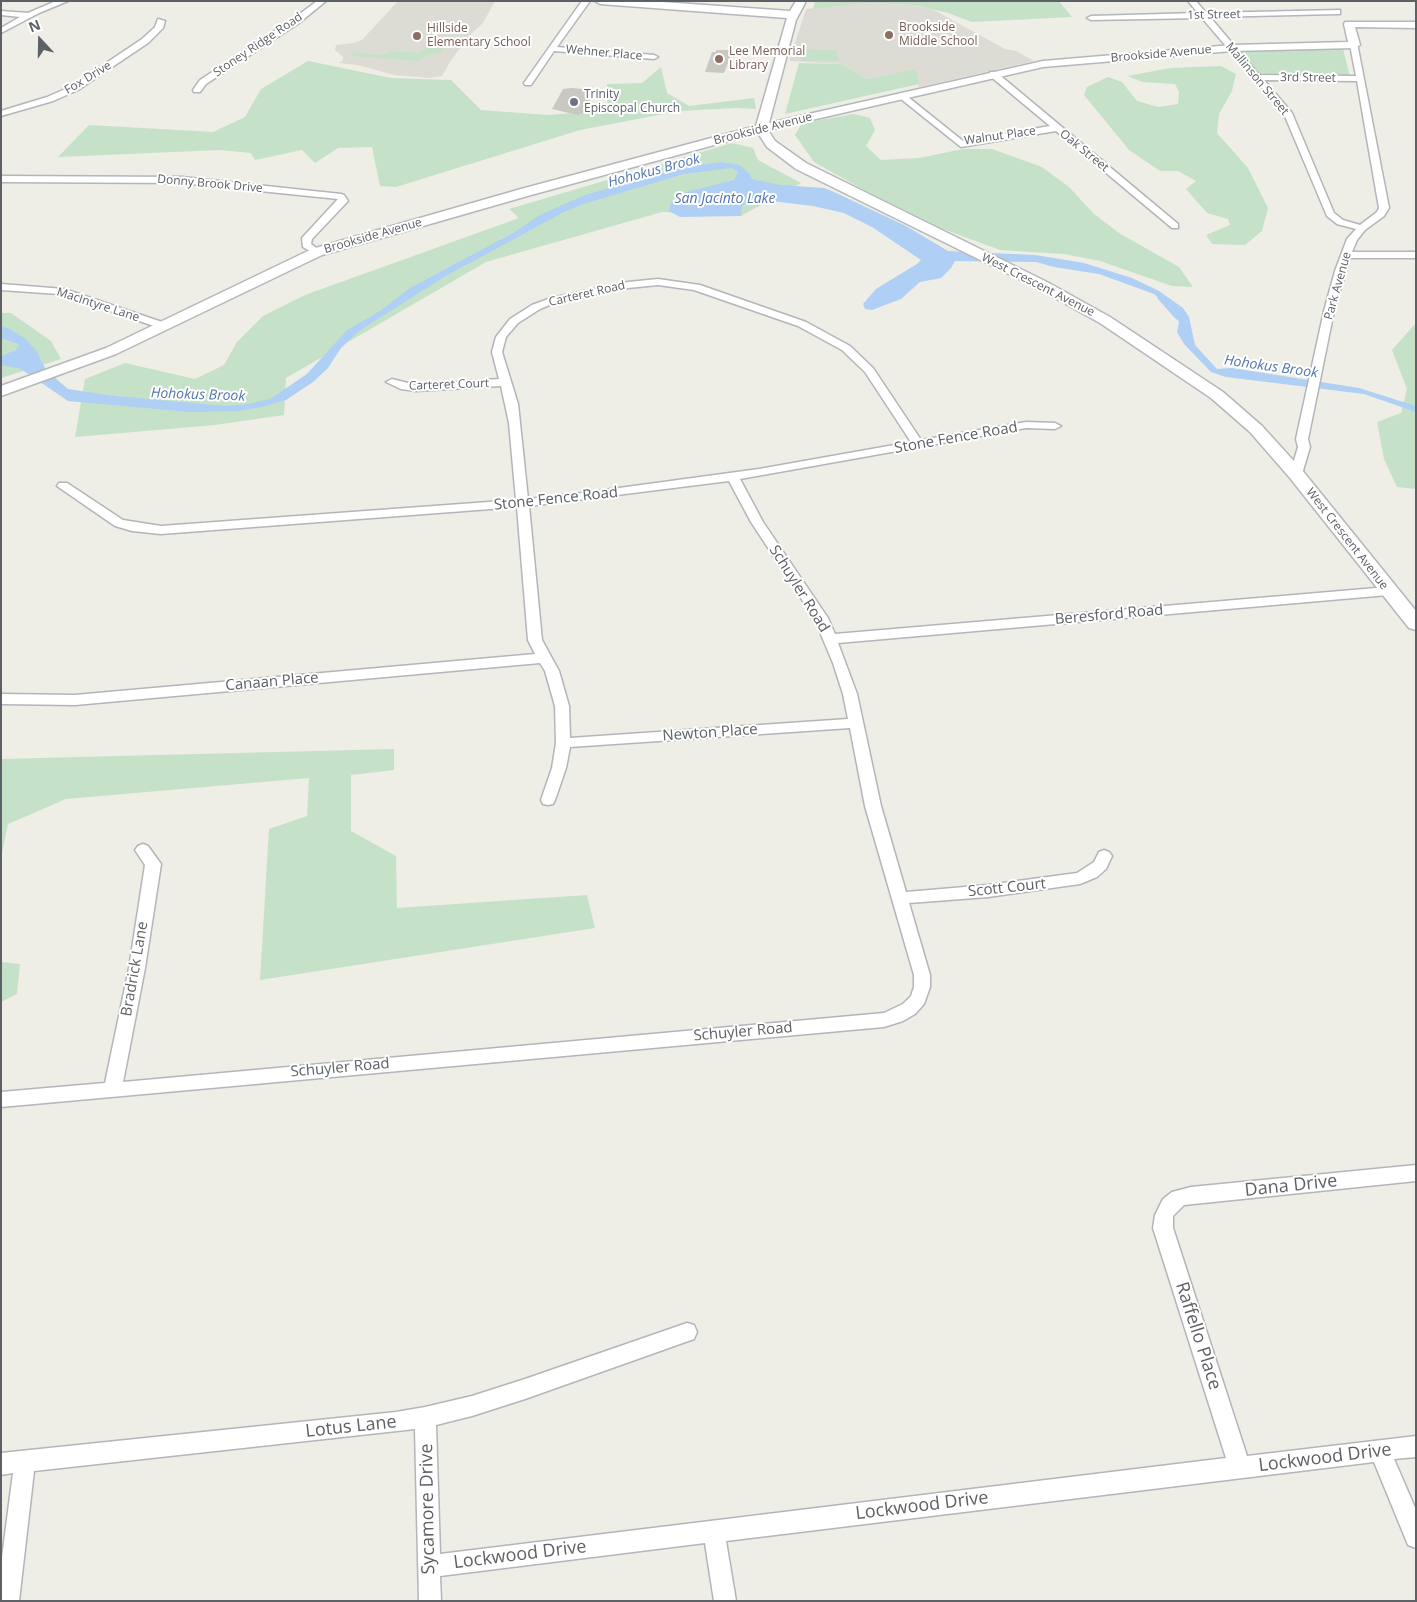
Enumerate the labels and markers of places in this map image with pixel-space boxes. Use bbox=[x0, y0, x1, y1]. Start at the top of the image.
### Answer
place label: Brookside Middle School bbox=[899, 21, 978, 49]
place label: Hillside Elementary School bbox=[427, 22, 531, 50]
marker: Brookside Middle School bbox=[883, 29, 895, 41]
marker: Hillside Elementary School bbox=[411, 30, 423, 42]
place label: Lee Memorial Library bbox=[729, 45, 805, 73]
marker: Lee Memorial Library bbox=[713, 53, 725, 65]
place label: Trinity Episcopal Church bbox=[584, 88, 680, 116]
marker: Trinity Episcopal Church bbox=[568, 96, 580, 108]

